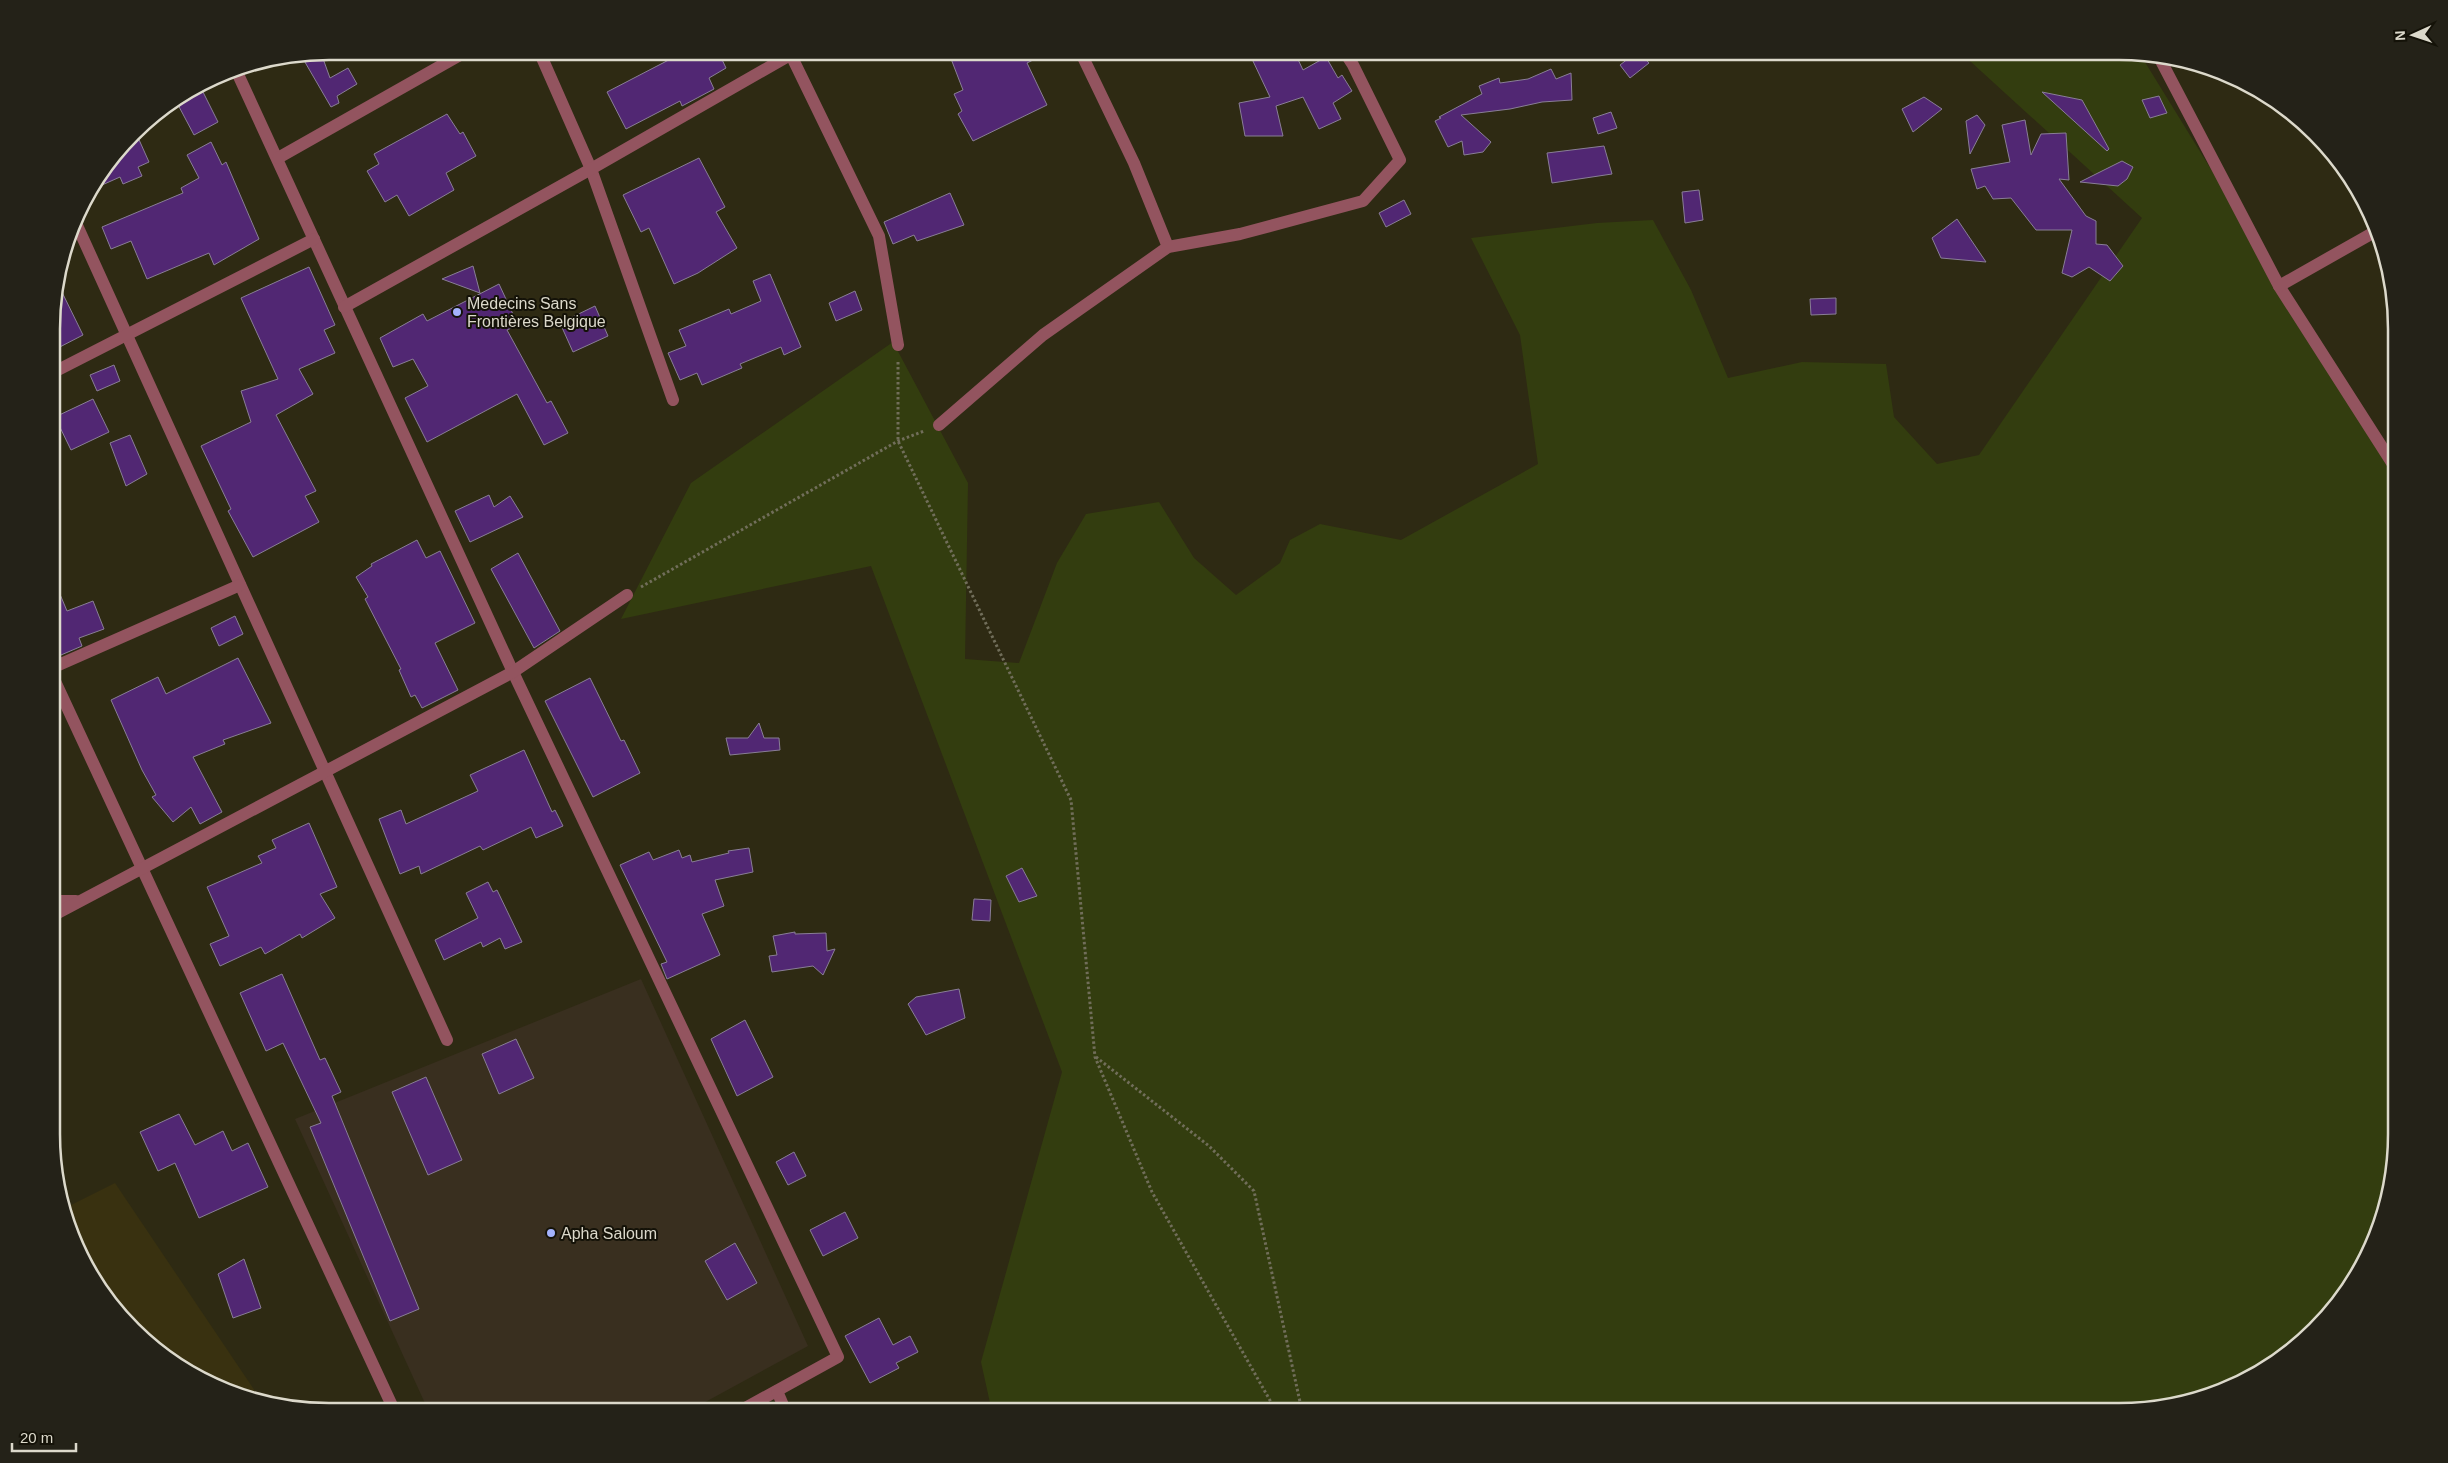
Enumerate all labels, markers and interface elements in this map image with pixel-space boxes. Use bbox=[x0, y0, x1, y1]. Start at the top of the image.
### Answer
north arrow bbox=[2388, 10, 2438, 60]
text: N bbox=[2392, 30, 2408, 41]
place label: Medecins Sans Frontières Belgique bbox=[467, 295, 606, 330]
marker: Medecins Sans Frontières Belgique bbox=[451, 306, 463, 318]
place label: Apha Saloum bbox=[561, 1225, 657, 1242]
marker: Apha Saloum bbox=[545, 1227, 557, 1239]
scale bar bbox=[12, 1420, 76, 1452]
text: 20 m bbox=[20, 1429, 53, 1446]

